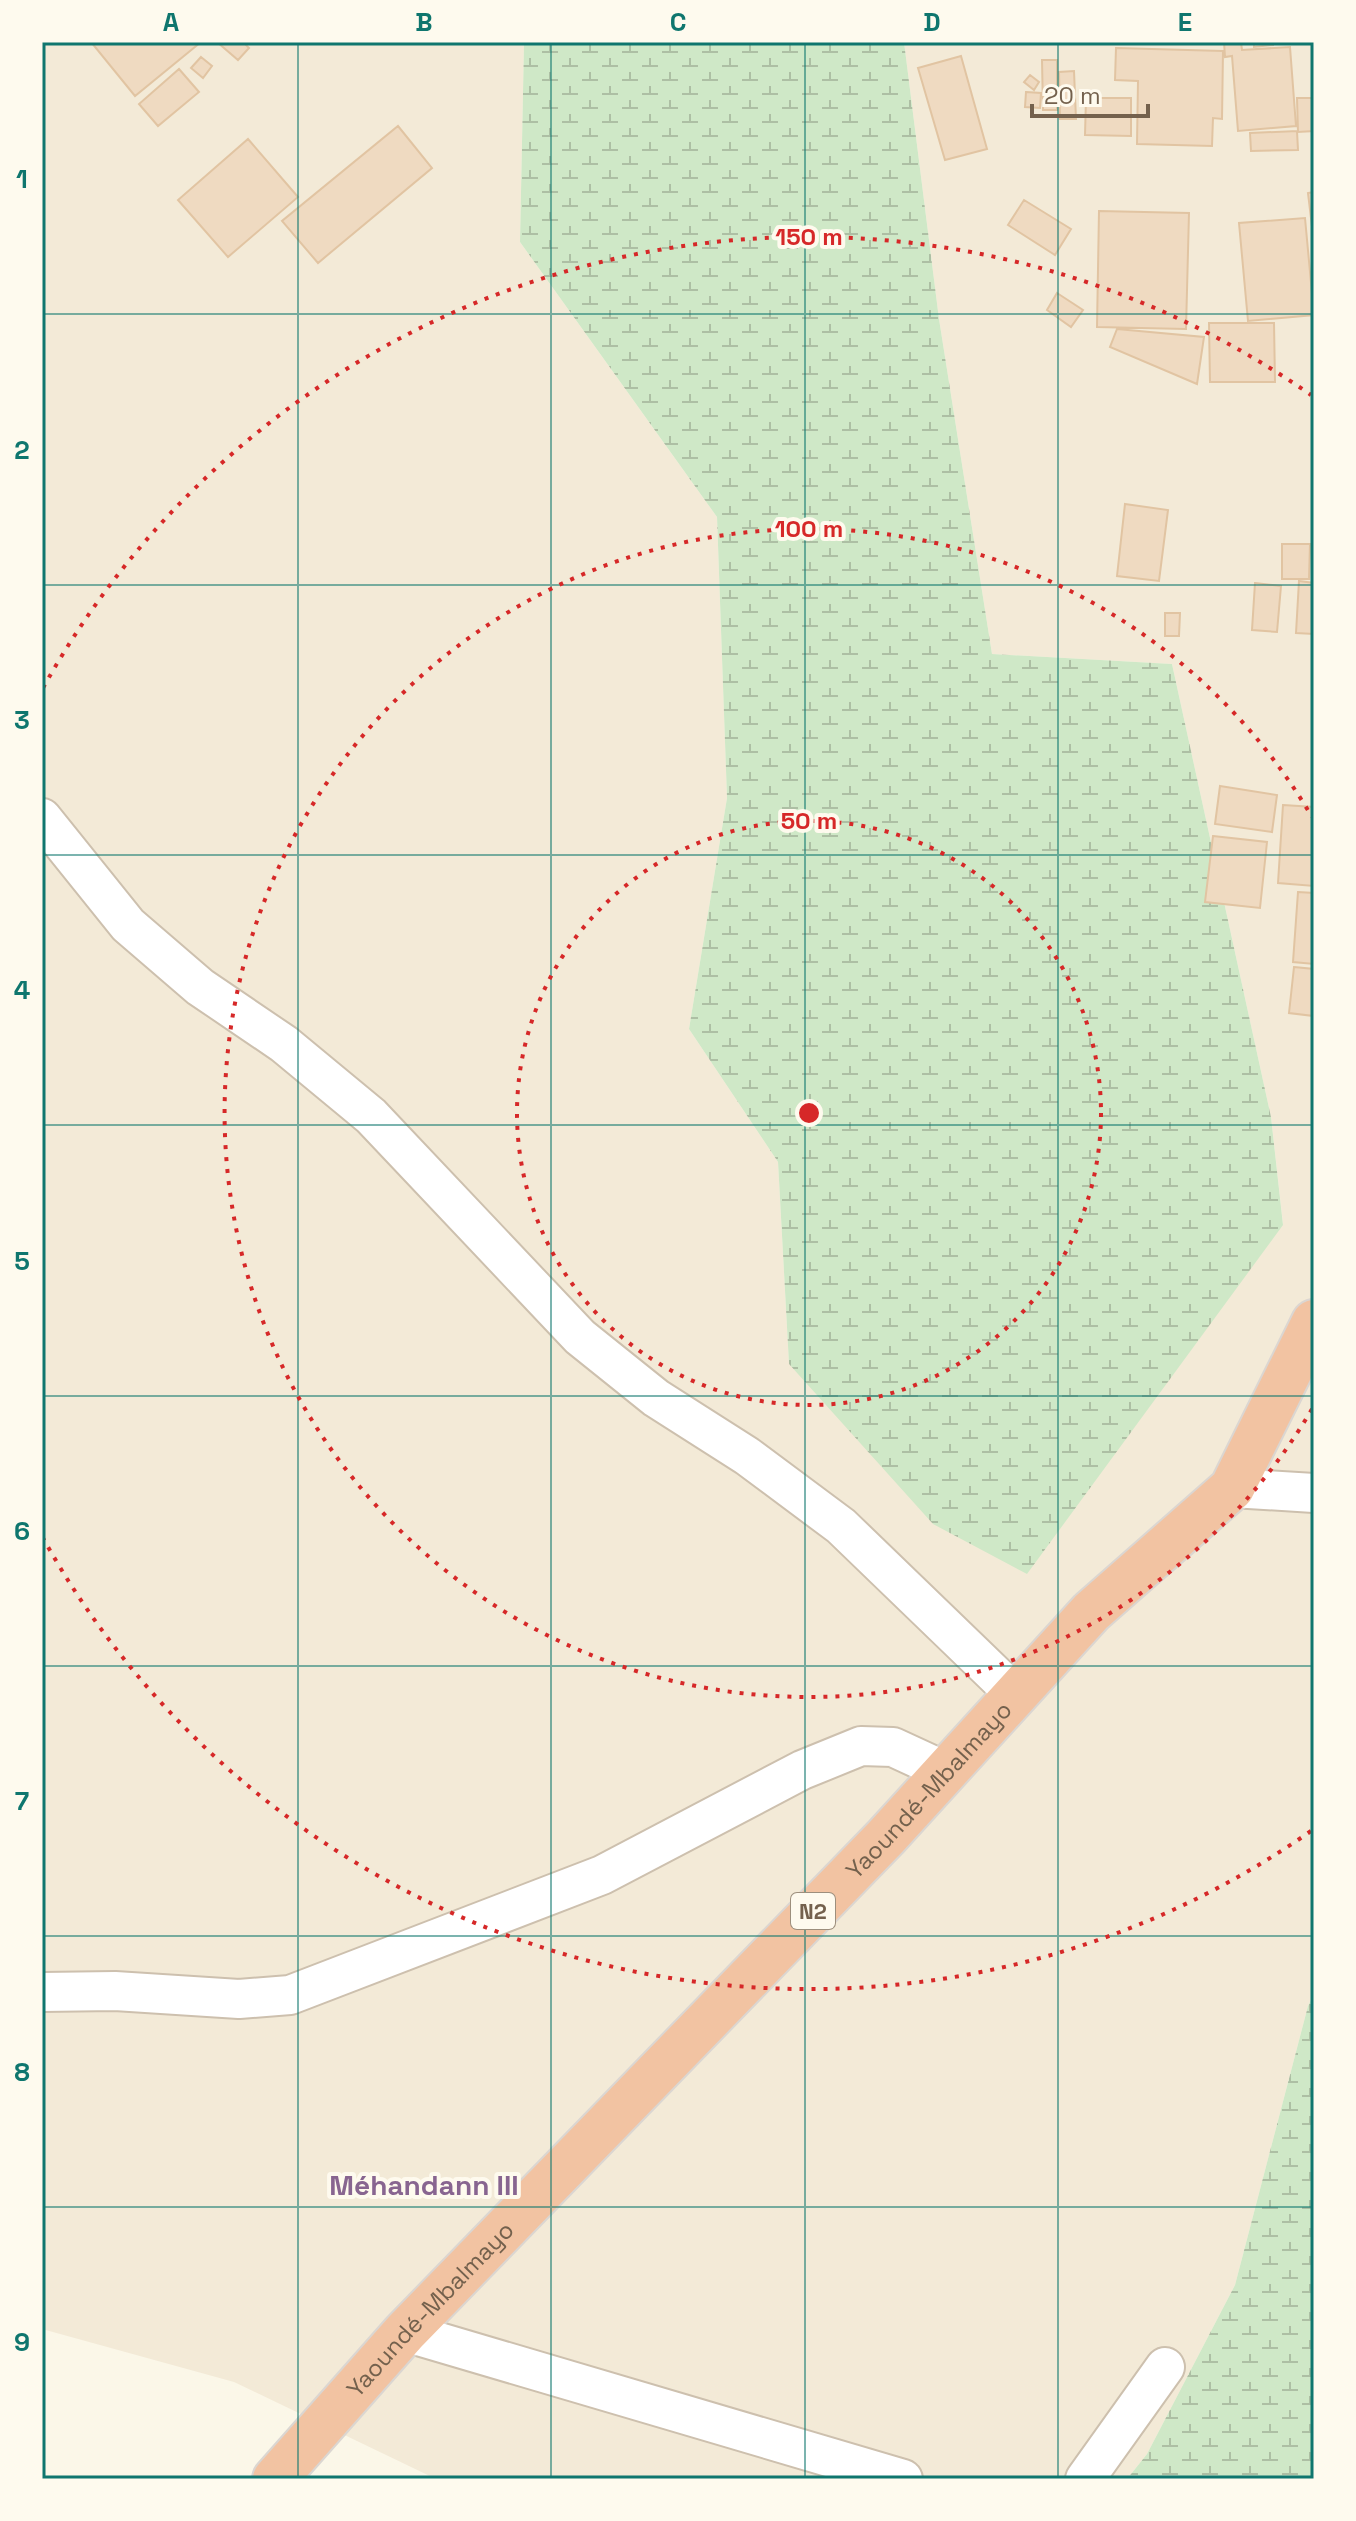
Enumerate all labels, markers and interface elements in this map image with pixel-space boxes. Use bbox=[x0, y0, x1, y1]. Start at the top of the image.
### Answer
text: A bbox=[163, 5, 180, 39]
text: B bbox=[415, 5, 433, 39]
text: C bbox=[670, 5, 686, 39]
text: D bbox=[923, 5, 941, 39]
text: E bbox=[1178, 5, 1192, 39]
scale bar bbox=[1032, 68, 1148, 118]
text: 20 m bbox=[1044, 80, 1101, 111]
text: 1 bbox=[16, 162, 28, 196]
text: 150 m bbox=[775, 221, 843, 252]
text: 2 bbox=[14, 433, 30, 467]
text: 100 m bbox=[775, 513, 843, 544]
text: 3 bbox=[14, 703, 30, 737]
text: 50 m bbox=[781, 805, 837, 836]
text: 4 bbox=[14, 973, 30, 1007]
centre of rings bbox=[795, 1099, 823, 1127]
text: 5 bbox=[14, 1244, 30, 1278]
text: 6 bbox=[14, 1514, 30, 1548]
street label: Yaoundé-Mbalmayo bbox=[839, 1694, 1018, 1885]
text: 7 bbox=[15, 1784, 29, 1818]
road number: N2 bbox=[791, 1893, 835, 1929]
text: 8 bbox=[14, 2055, 30, 2089]
district label: Méhandann III bbox=[329, 2167, 519, 2203]
street label: Yaoundé-Mbalmayo bbox=[339, 2214, 520, 2403]
text: 9 bbox=[14, 2325, 30, 2359]

